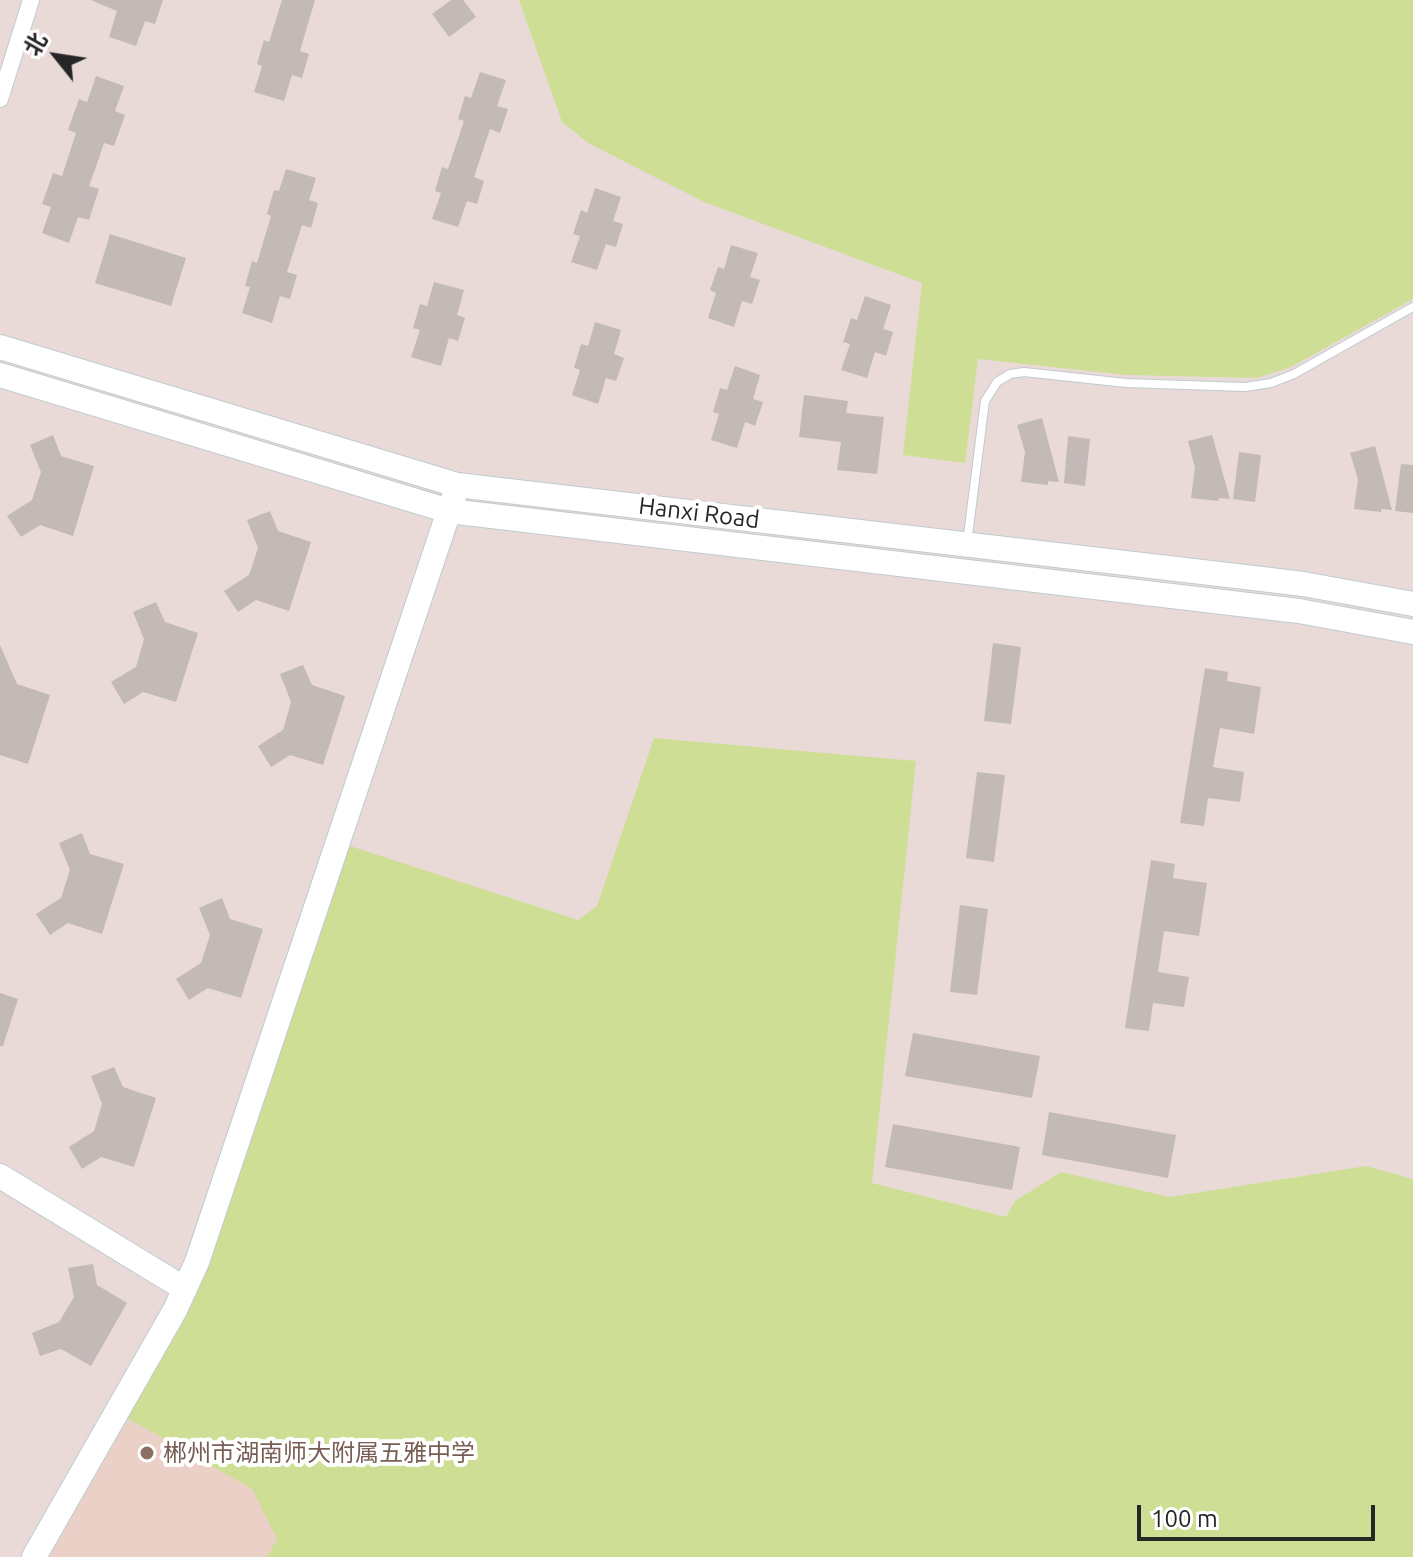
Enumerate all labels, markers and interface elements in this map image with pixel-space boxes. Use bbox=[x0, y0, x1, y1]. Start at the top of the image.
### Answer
north arrow bbox=[16, 16, 96, 96]
text: 北 bbox=[18, 28, 51, 60]
street label: Hanxi Road bbox=[637, 491, 761, 535]
place label: 郴州市湖南师大附属五雅中学 bbox=[163, 1439, 475, 1467]
marker: 郴州市湖南师大附属五雅中学 bbox=[138, 1444, 156, 1462]
scale bar bbox=[1141, 1489, 1379, 1539]
text: 100 m bbox=[1151, 1505, 1218, 1532]

